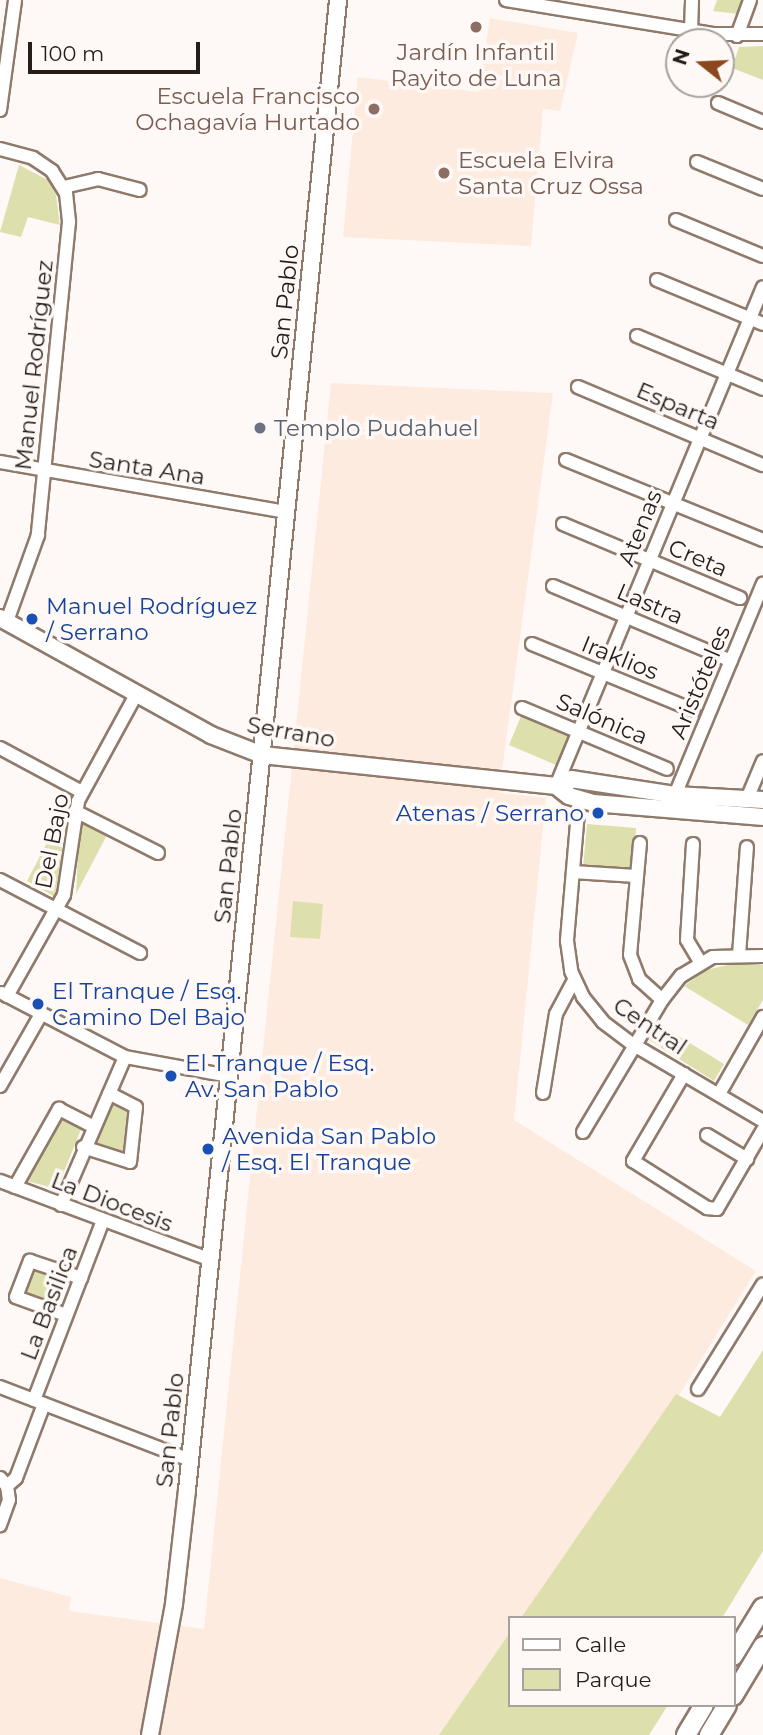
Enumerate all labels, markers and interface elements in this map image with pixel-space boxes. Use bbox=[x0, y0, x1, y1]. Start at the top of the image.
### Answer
marker: Jardín Infantil Rayito de Luna bbox=[468, 19, 484, 35]
scale bar bbox=[32, 28, 203, 72]
north arrow bbox=[665, 28, 735, 98]
place label: Jardín Infantil Rayito de Luna bbox=[391, 38, 561, 92]
text: 100 m bbox=[41, 41, 104, 66]
text: N bbox=[668, 46, 695, 68]
place label: Escuela Francisco Ochagavía Hurtado bbox=[135, 82, 360, 136]
marker: Escuela Francisco Ochagavía Hurtado bbox=[366, 101, 382, 117]
place label: Escuela Elvira Santa Cruz Ossa bbox=[458, 146, 644, 200]
marker: Escuela Elvira Santa Cruz Ossa bbox=[436, 165, 452, 181]
street label: San Pablo bbox=[265, 243, 305, 361]
street label: Manuel Rodríguez bbox=[9, 259, 59, 471]
street label: Esparta bbox=[632, 376, 724, 436]
place label: Templo Pudahuel bbox=[274, 414, 479, 442]
marker: Templo Pudahuel bbox=[252, 420, 268, 436]
street label: Santa Ana bbox=[87, 445, 207, 491]
street label: Atenas bbox=[612, 486, 668, 570]
street label: Creta bbox=[664, 533, 732, 583]
street label: Lastra bbox=[613, 578, 687, 630]
place label: Manuel Rodríguez / Serrano bbox=[46, 592, 257, 646]
marker: Manuel Rodríguez / Serrano bbox=[24, 611, 40, 627]
street label: Aristóteles bbox=[664, 621, 736, 743]
street label: Iraklios bbox=[577, 630, 663, 686]
street label: Salónica bbox=[552, 687, 652, 751]
street label: Serrano bbox=[245, 711, 337, 753]
street label: Del Bajo bbox=[29, 791, 75, 891]
place label: Atenas / Serrano bbox=[396, 799, 584, 827]
marker: Atenas / Serrano bbox=[590, 805, 606, 821]
street label: San Pablo bbox=[208, 807, 248, 925]
place label: El Tranque / Esq. Camino Del Bajo bbox=[52, 977, 245, 1031]
street label: Central bbox=[608, 991, 692, 1061]
marker: El Tranque / Esq. Camino Del Bajo bbox=[30, 996, 46, 1012]
place label: El Tranque / Esq. Av. San Pablo bbox=[185, 1049, 374, 1103]
marker: El Tranque / Esq. Av. San Pablo bbox=[163, 1068, 179, 1084]
place label: Avenida San Pablo / Esq. El Tranque bbox=[222, 1122, 436, 1176]
marker: Avenida San Pablo / Esq. El Tranque bbox=[200, 1141, 216, 1157]
street label: La Diocesis bbox=[47, 1166, 177, 1238]
street label: La Basilica bbox=[15, 1242, 83, 1364]
street label: San Pablo bbox=[150, 1371, 190, 1489]
legend bbox=[508, 1616, 735, 1707]
text: Calle bbox=[575, 1632, 626, 1657]
text: Parque bbox=[575, 1667, 651, 1692]

